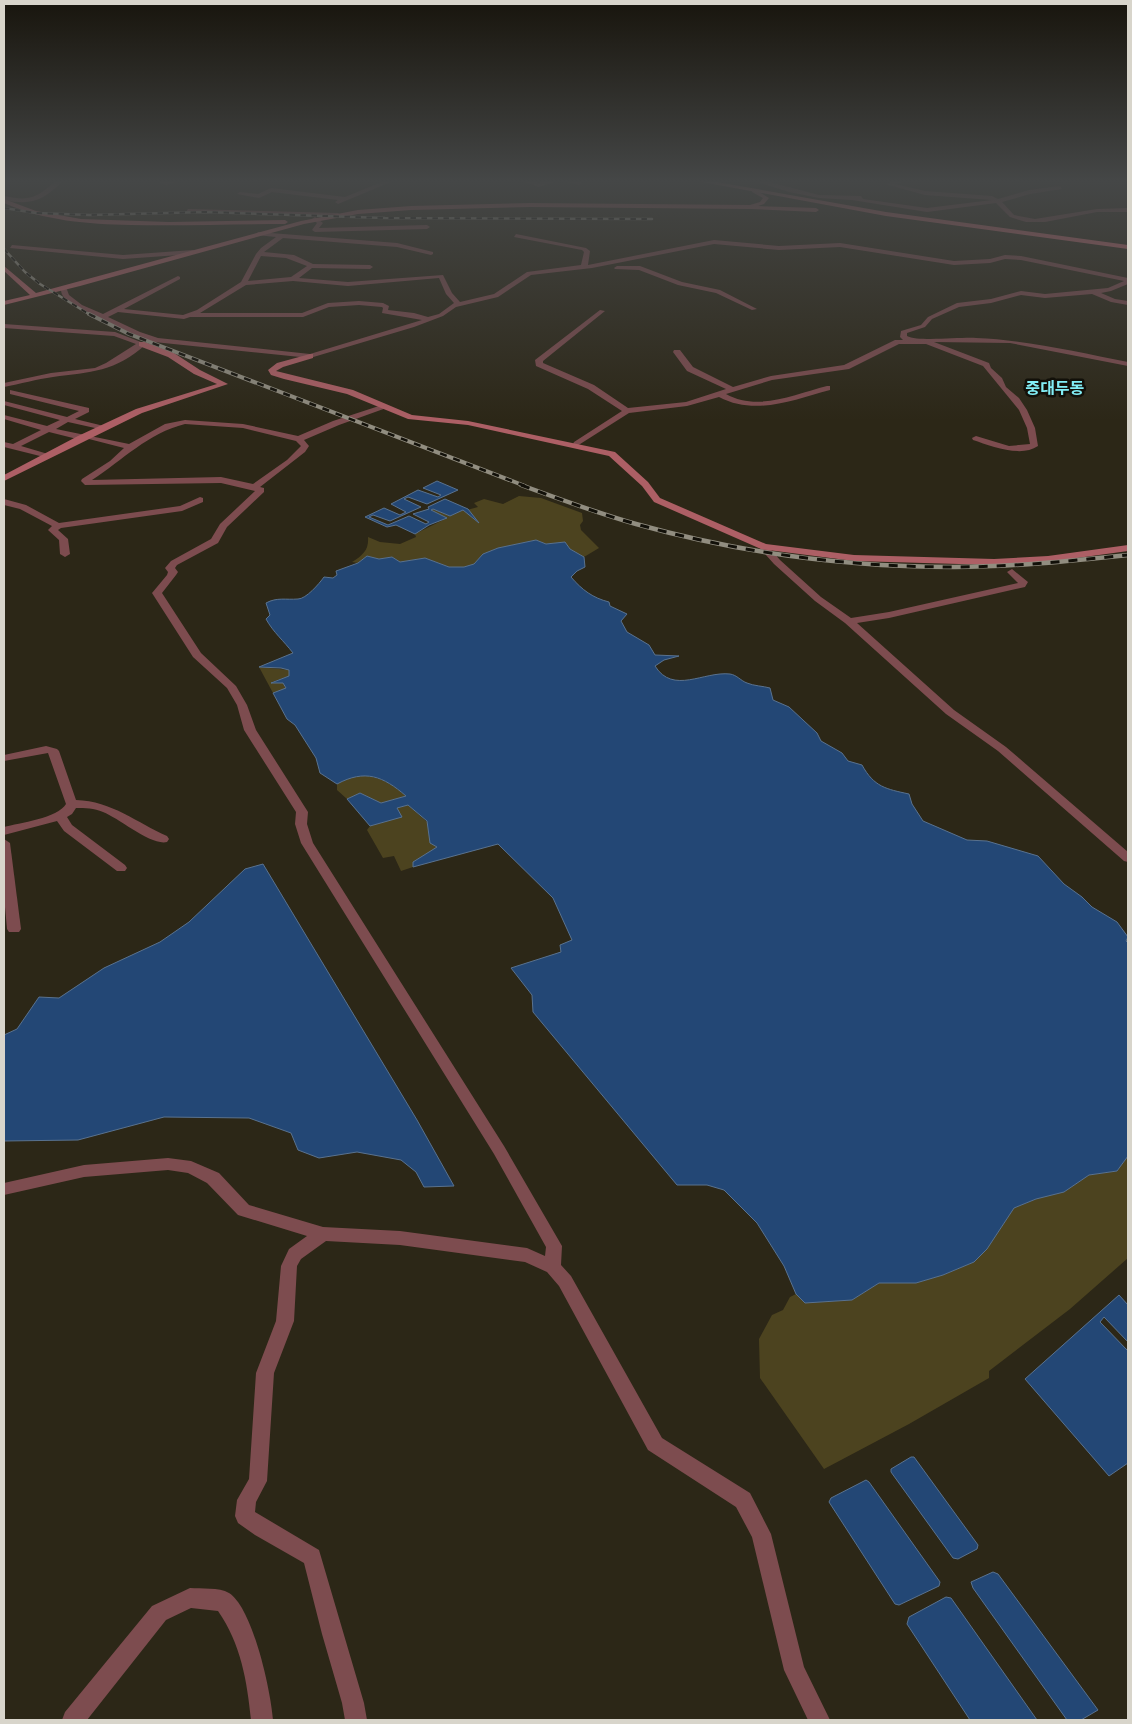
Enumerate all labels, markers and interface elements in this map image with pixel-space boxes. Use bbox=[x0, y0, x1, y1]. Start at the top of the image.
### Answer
district label: 중대두동 bbox=[1026, 378, 1084, 398]

